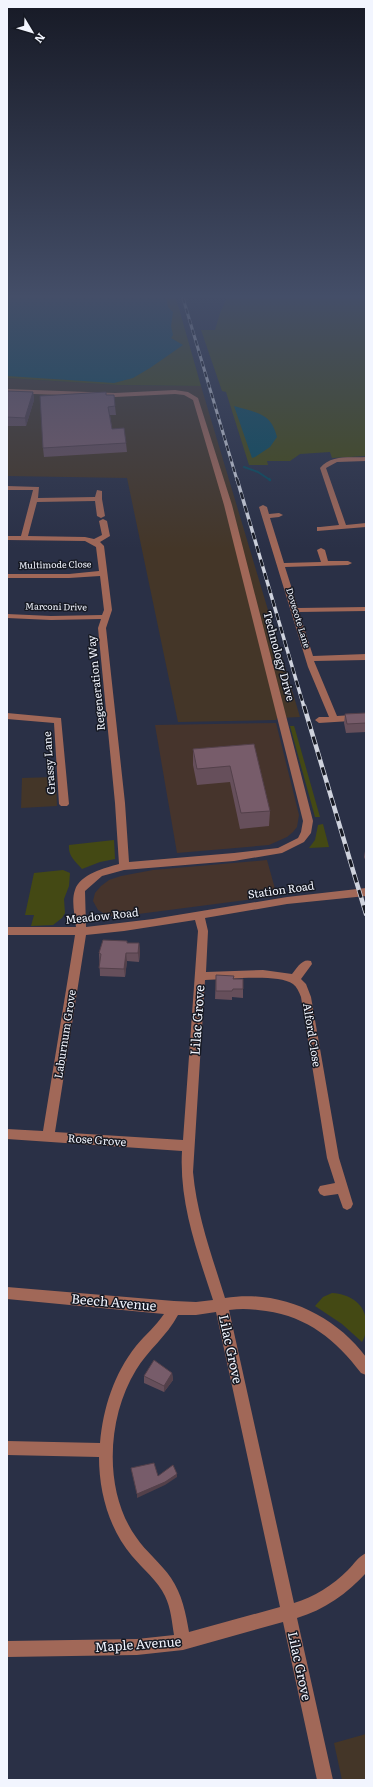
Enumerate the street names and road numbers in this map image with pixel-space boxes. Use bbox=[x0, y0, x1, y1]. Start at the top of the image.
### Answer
street label: Multimode Close bbox=[19, 556, 92, 572]
street label: Dovecote Lane bbox=[283, 586, 315, 650]
street label: Marconi Drive bbox=[25, 598, 87, 614]
street label: Technology Drive bbox=[260, 609, 300, 703]
street label: Regeneration Way bbox=[82, 634, 108, 732]
street label: Grassy Lane bbox=[38, 731, 58, 795]
street label: Station Road bbox=[247, 876, 315, 902]
street label: Meadow Road bbox=[64, 903, 140, 927]
street label: Lilac Grove bbox=[185, 984, 208, 1056]
street label: Laburnum Grove bbox=[49, 988, 79, 1079]
street label: Alford Close bbox=[300, 1002, 326, 1068]
street label: Rose Grove bbox=[67, 1129, 127, 1149]
street label: Beech Avenue bbox=[71, 1288, 158, 1315]
street label: Lilac Grove bbox=[215, 1313, 248, 1385]
street label: Lilac Grove bbox=[284, 1630, 317, 1702]
street label: Maple Avenue bbox=[94, 1631, 182, 1656]

